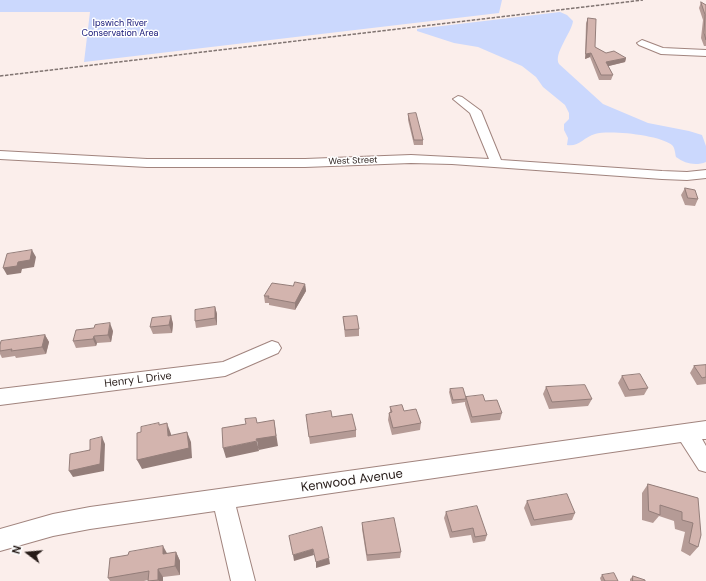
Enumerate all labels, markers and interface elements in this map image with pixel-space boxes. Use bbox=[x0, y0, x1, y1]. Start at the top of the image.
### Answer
park label: Ipswich River Conservation Area bbox=[82, 19, 158, 40]
street label: West Street bbox=[328, 155, 378, 167]
street label: Henry L Drive bbox=[103, 369, 173, 391]
street label: Kenwood Avenue bbox=[300, 466, 404, 496]
north arrow bbox=[8, 533, 48, 573]
text: N bbox=[9, 544, 24, 555]

